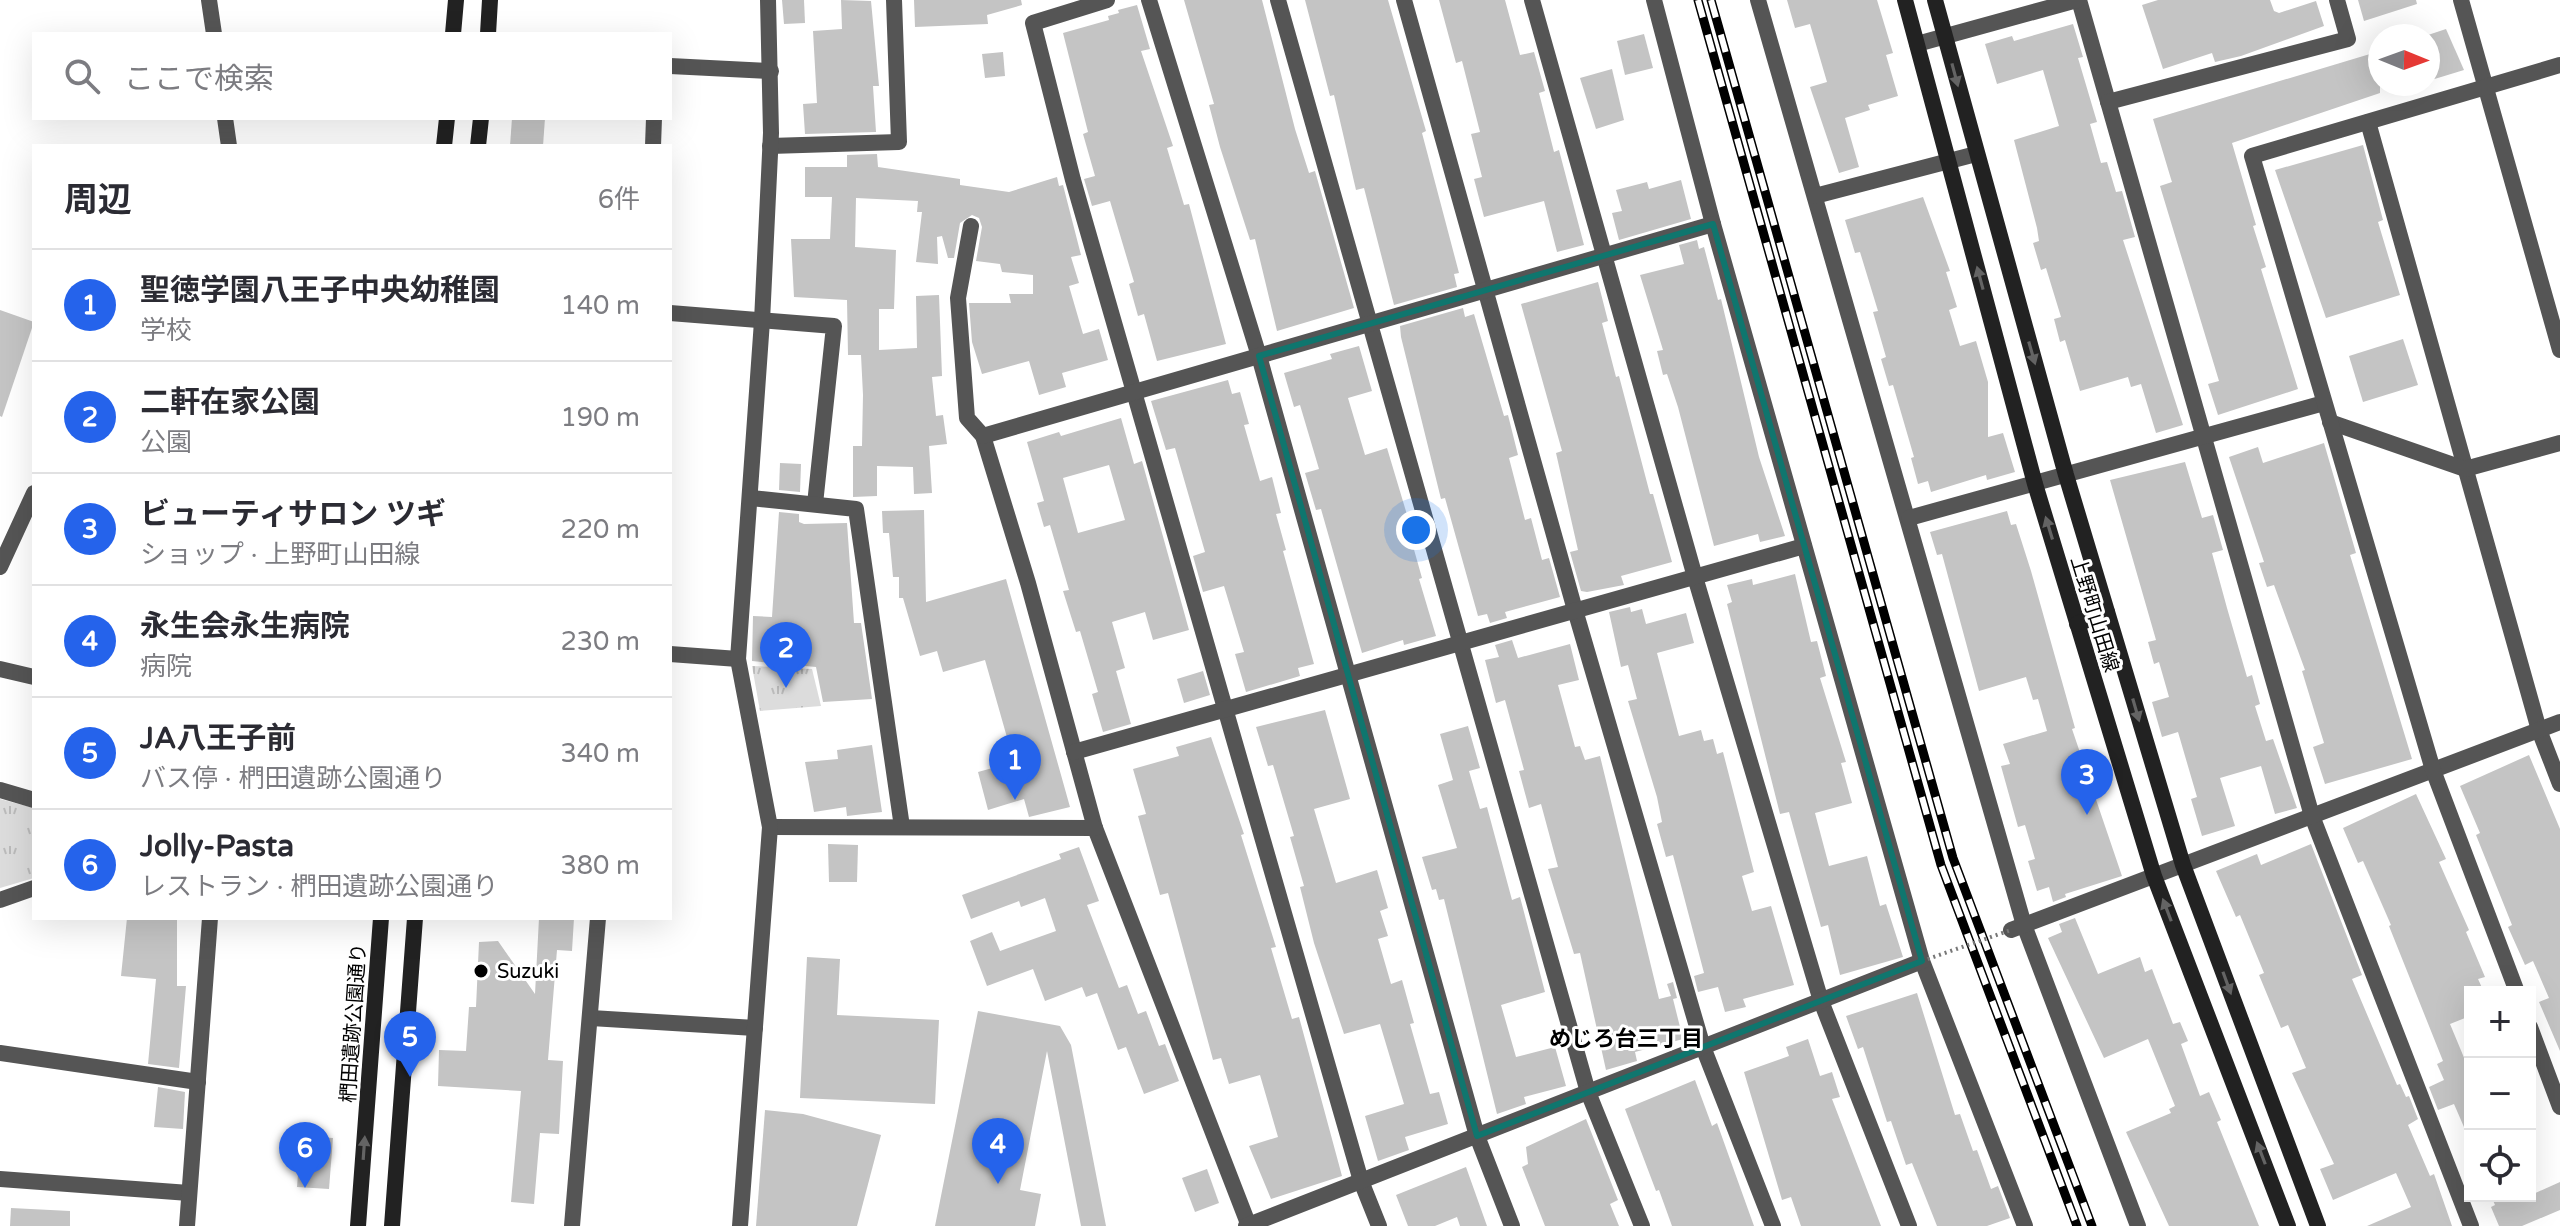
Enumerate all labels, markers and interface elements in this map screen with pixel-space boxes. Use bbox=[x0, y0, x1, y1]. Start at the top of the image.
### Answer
north arrow bbox=[2368, 24, 2440, 96]
search box bbox=[32, 32, 672, 120]
icon: search bbox=[60, 54, 104, 98]
text: ここで検索 bbox=[124, 61, 274, 98]
one-way arrow bbox=[1949, 64, 1962, 88]
text: 周辺 bbox=[64, 180, 132, 221]
text: 6件 bbox=[598, 184, 640, 215]
one-way arrow bbox=[1973, 265, 1985, 290]
text: 聖徳学園八王子中央幼稚園 bbox=[140, 272, 500, 309]
text: 1 bbox=[82, 290, 98, 321]
text: 140 m bbox=[560, 290, 640, 321]
text: 学校 bbox=[140, 315, 192, 346]
one-way arrow bbox=[2026, 341, 2039, 365]
text: 二軒在家公園 bbox=[140, 384, 320, 421]
text: 2 bbox=[82, 402, 98, 433]
text: 190 m bbox=[560, 402, 640, 433]
text: 公園 bbox=[140, 427, 192, 458]
text: ビューティサロン ツギ bbox=[140, 496, 446, 533]
your location bbox=[1396, 510, 1436, 550]
text: 3 bbox=[82, 514, 98, 545]
text: 220 m bbox=[560, 514, 640, 545]
one-way arrow bbox=[2042, 516, 2055, 540]
text: ショップ · 上野町山田線 bbox=[140, 539, 420, 570]
street label: 上野町山田線 bbox=[2065, 553, 2123, 675]
text: 永生会永生病院 bbox=[140, 608, 350, 645]
pin: 2 bbox=[760, 622, 812, 688]
text: 4 bbox=[82, 626, 98, 657]
text: 230 m bbox=[560, 626, 640, 657]
text: 病院 bbox=[140, 651, 192, 682]
one-way arrow bbox=[2130, 699, 2143, 723]
text: JA八王子前 bbox=[140, 720, 296, 757]
pin: 1 bbox=[989, 734, 1041, 800]
text: 5 bbox=[82, 738, 98, 769]
text: 340 m bbox=[560, 738, 640, 769]
pin: 3 bbox=[2061, 749, 2113, 815]
text: バス停 · 椚田遺跡公園通り bbox=[140, 763, 446, 794]
text: Jolly-Pasta bbox=[140, 828, 294, 865]
text: 6 bbox=[82, 850, 98, 881]
text: 380 m bbox=[560, 850, 640, 881]
text: レストラン · 椚田遺跡公園通り bbox=[140, 871, 498, 902]
one-way arrow bbox=[2160, 898, 2173, 922]
street label: 椚田遺跡公園通り bbox=[336, 942, 372, 1104]
place label: Suzuki bbox=[497, 960, 559, 984]
marker: Suzuki bbox=[472, 962, 490, 980]
one-way arrow bbox=[2221, 971, 2234, 995]
map controls bbox=[2464, 986, 2536, 1202]
button: + bbox=[2464, 986, 2536, 1058]
pin: 5 bbox=[384, 1011, 436, 1077]
district label: めじろ台三丁目 bbox=[1549, 1026, 1703, 1052]
button: − bbox=[2464, 1058, 2536, 1130]
pin: 4 bbox=[972, 1118, 1024, 1184]
pin: 6 bbox=[279, 1122, 331, 1188]
button: locate bbox=[2464, 1130, 2536, 1202]
one-way arrow bbox=[358, 1135, 371, 1160]
one-way arrow bbox=[2254, 1141, 2267, 1165]

